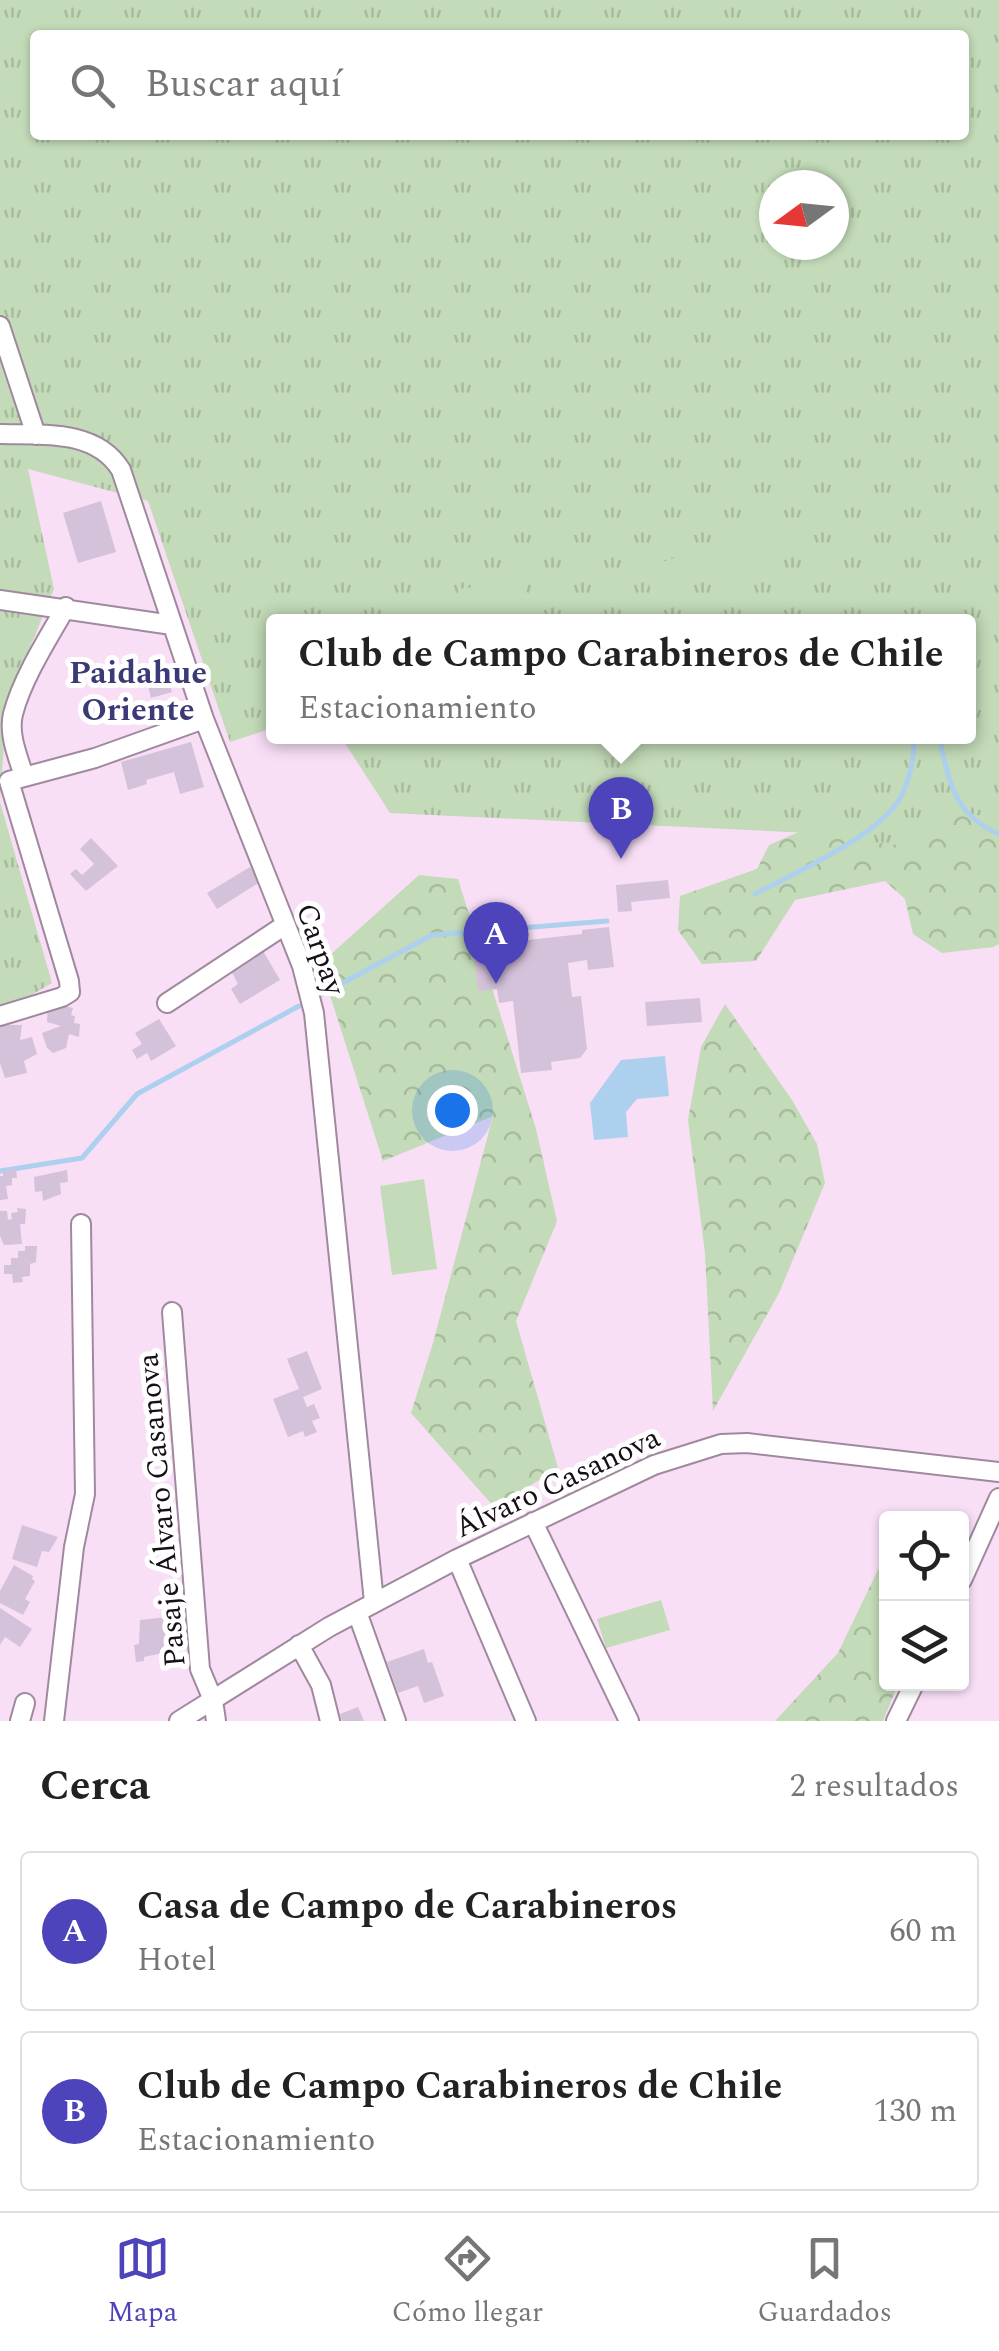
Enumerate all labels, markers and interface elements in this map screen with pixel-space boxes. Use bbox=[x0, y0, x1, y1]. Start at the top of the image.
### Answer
search box bbox=[30, 30, 969, 140]
text: Buscar aquí bbox=[145, 56, 342, 114]
icon: search bbox=[65, 58, 120, 113]
north arrow bbox=[759, 170, 849, 260]
popup bbox=[266, 614, 976, 744]
text: Club de Campo Carabineros de Chile bbox=[298, 626, 944, 684]
district label: Paidahue Oriente bbox=[69, 649, 207, 735]
text: Estacionamiento bbox=[298, 684, 537, 733]
pin: B bbox=[588, 776, 654, 859]
street label: Carpay bbox=[283, 897, 358, 1003]
pin: A bbox=[464, 902, 528, 984]
your location bbox=[427, 1085, 478, 1136]
street label: Pasaje Álvaro Casanova bbox=[125, 1351, 199, 1669]
street label: Álvaro Casanova bbox=[447, 1415, 668, 1551]
map controls bbox=[879, 1511, 969, 1691]
button: locate bbox=[879, 1511, 969, 1601]
button: layers bbox=[879, 1601, 969, 1691]
text: Cerca bbox=[40, 1755, 151, 1818]
text: 2 resultados bbox=[790, 1762, 959, 1811]
text: Casa de Campo de Carabineros bbox=[137, 1878, 677, 1936]
text: A bbox=[62, 1907, 87, 1956]
text: 60 m bbox=[889, 1907, 957, 1956]
text: Hotel bbox=[137, 1936, 216, 1985]
text: Club de Campo Carabineros de Chile bbox=[137, 2058, 782, 2116]
text: B bbox=[63, 2087, 86, 2136]
text: 130 m bbox=[873, 2087, 957, 2136]
text: Estacionamiento bbox=[137, 2116, 375, 2165]
tab: Mapa bbox=[107, 2231, 177, 2334]
tab: Cómo llegar bbox=[392, 2231, 543, 2334]
tab: Guardados bbox=[758, 2231, 892, 2334]

